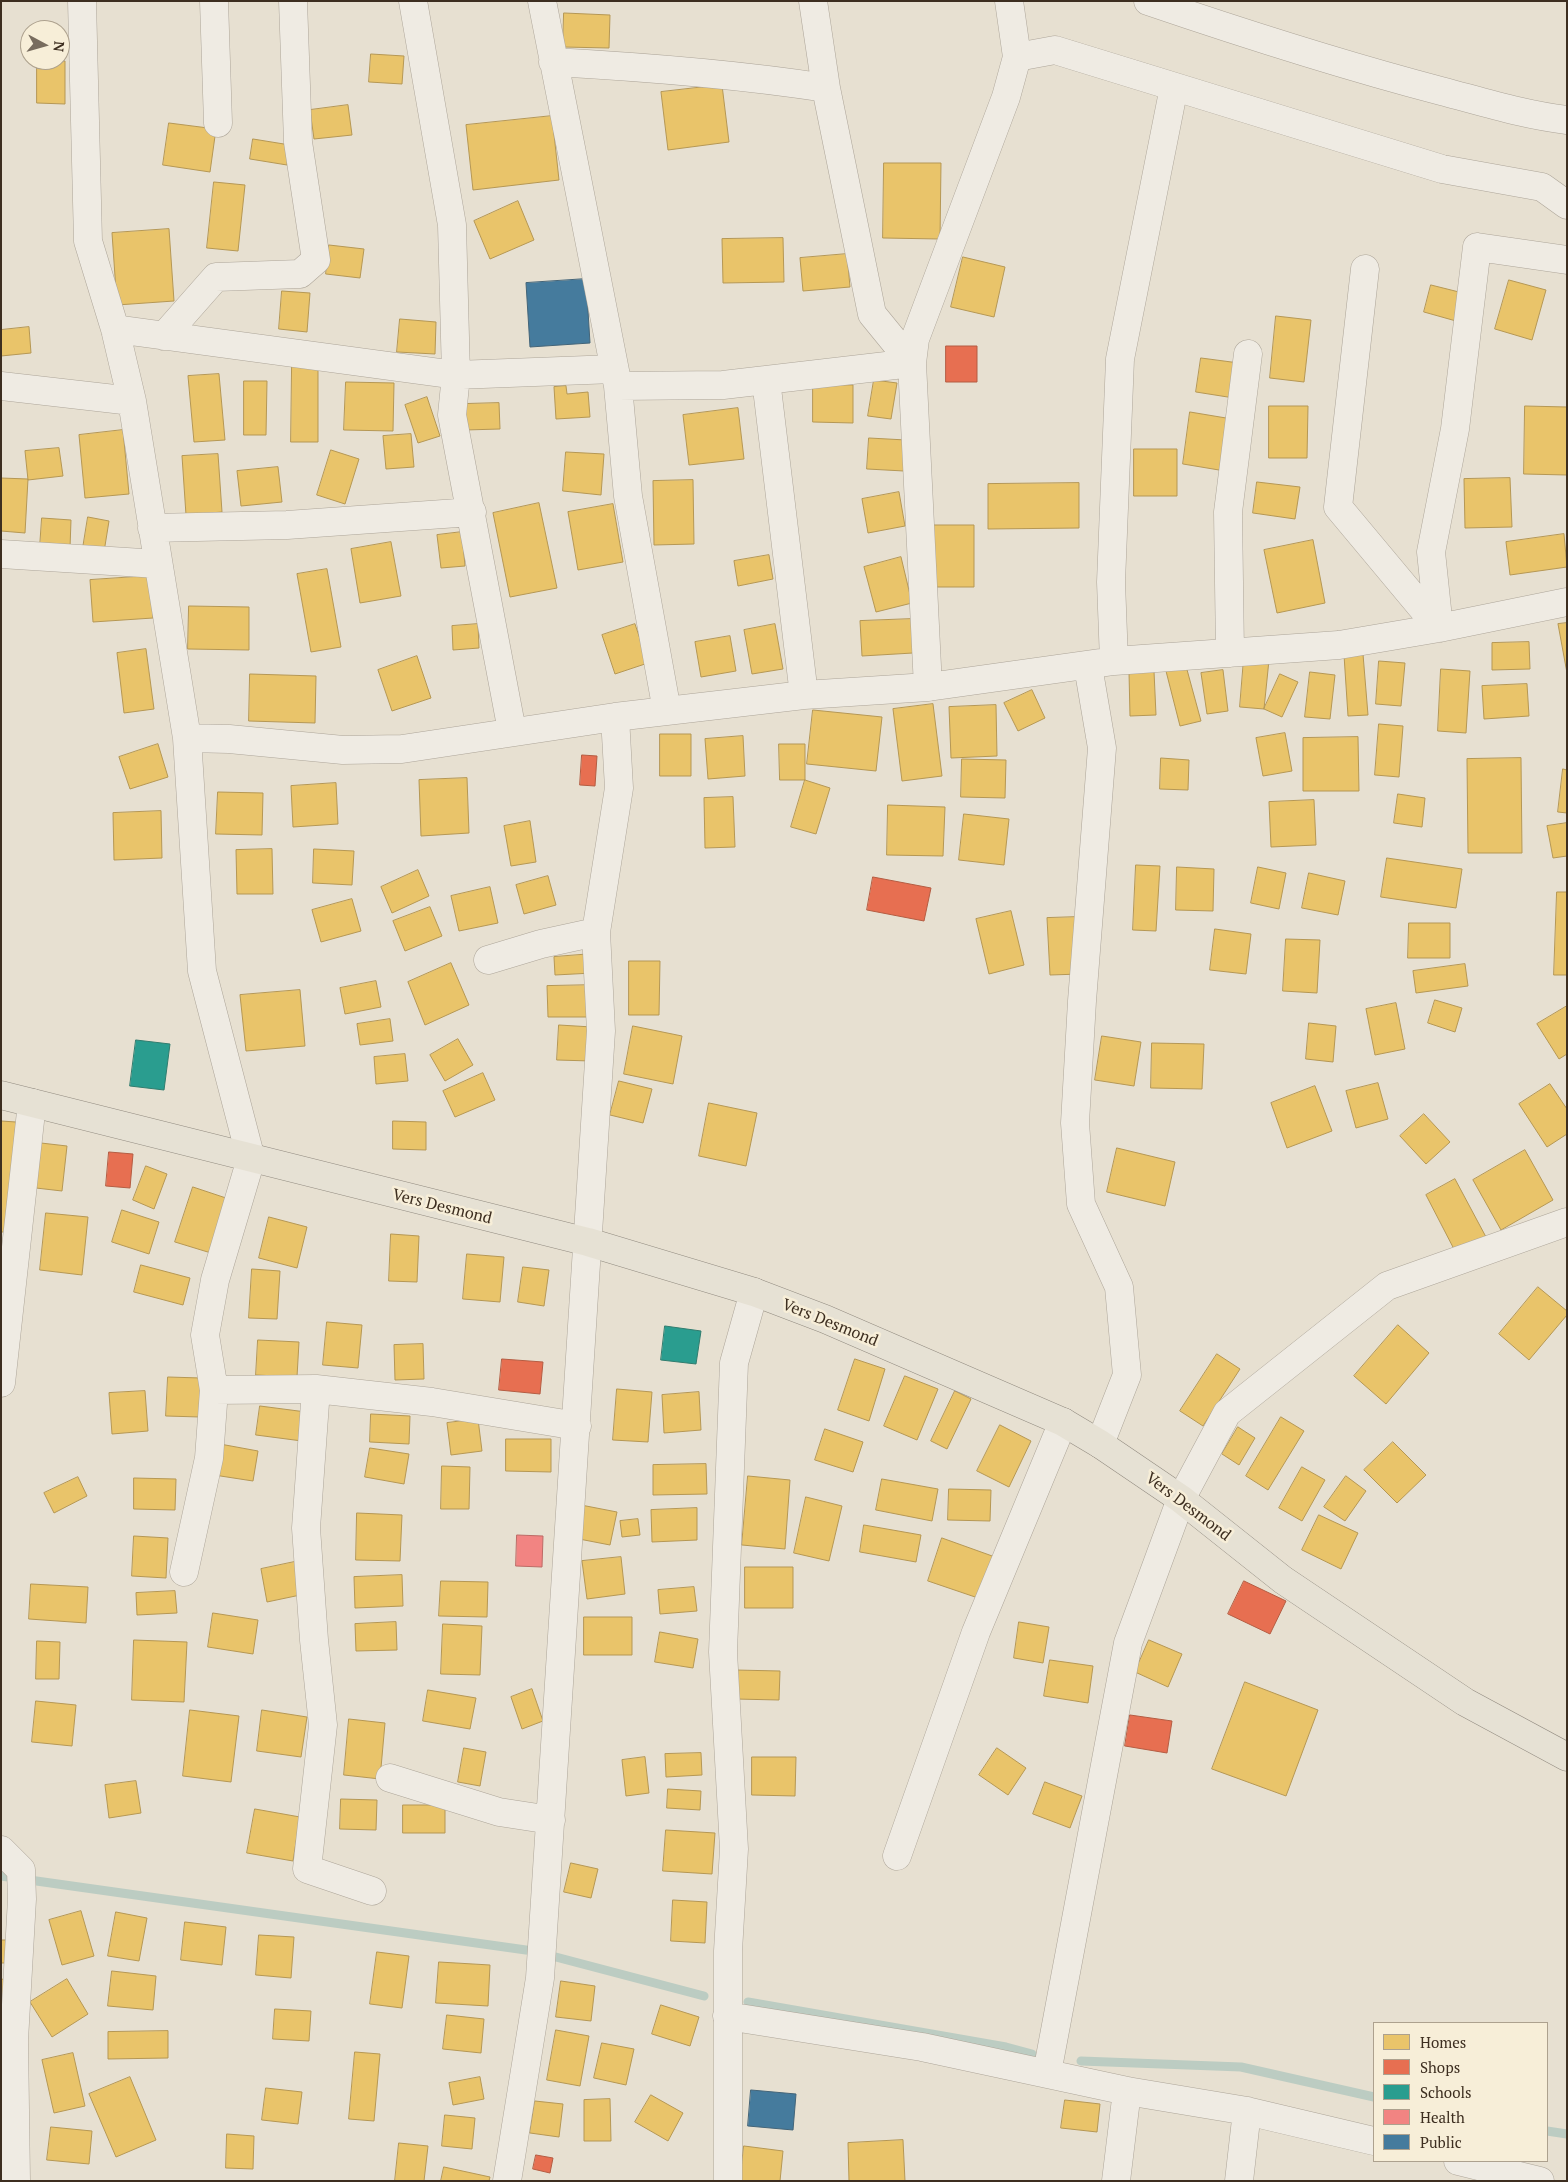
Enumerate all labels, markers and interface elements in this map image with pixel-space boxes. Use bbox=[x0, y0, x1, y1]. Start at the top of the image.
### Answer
north arrow bbox=[20, 20, 70, 70]
text: N bbox=[49, 40, 69, 53]
street label: Vers Desmond bbox=[390, 1185, 494, 1229]
street label: Vers Desmond bbox=[779, 1295, 881, 1351]
street label: Vers Desmond bbox=[1142, 1469, 1234, 1545]
legend bbox=[1373, 2022, 1548, 2162]
text: Homes bbox=[1420, 2032, 1466, 2052]
text: Shops bbox=[1420, 2057, 1460, 2077]
text: Schools bbox=[1420, 2082, 1471, 2102]
text: Health bbox=[1420, 2107, 1465, 2127]
text: Public bbox=[1420, 2132, 1462, 2152]

